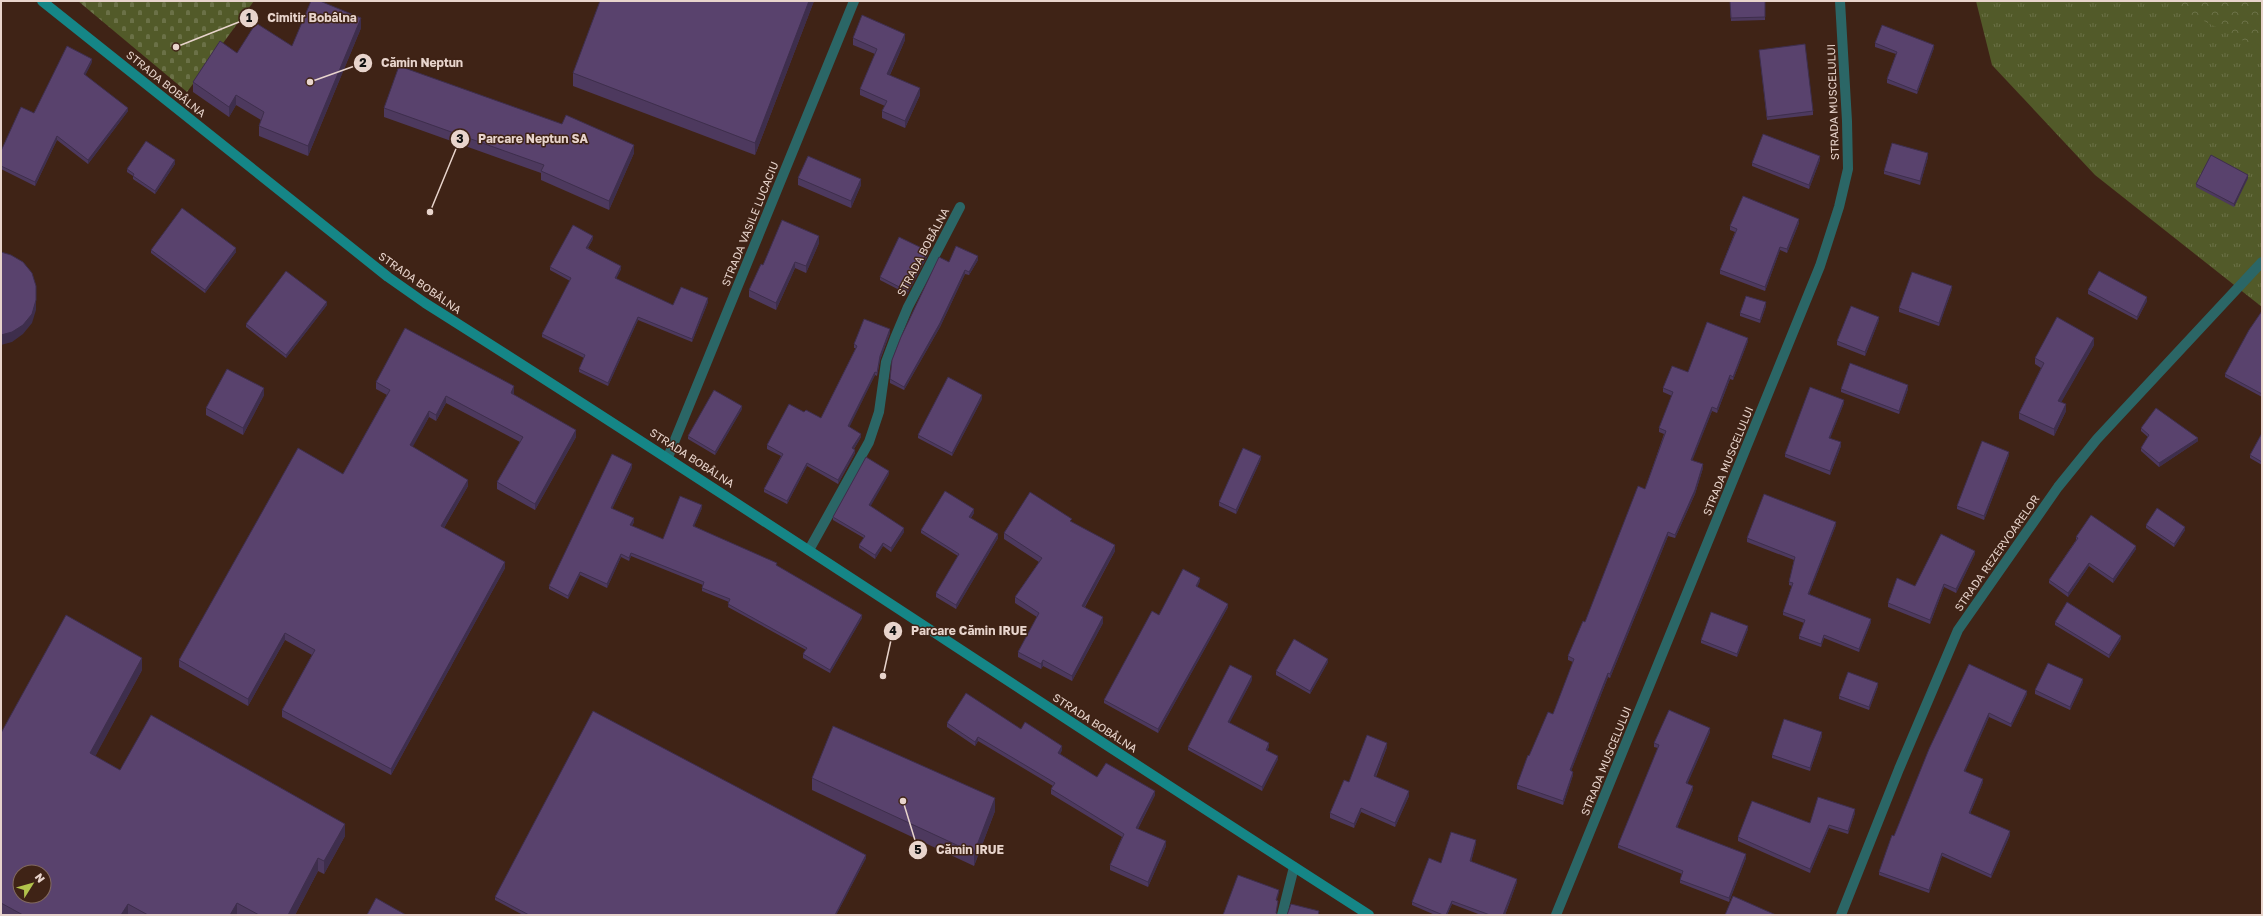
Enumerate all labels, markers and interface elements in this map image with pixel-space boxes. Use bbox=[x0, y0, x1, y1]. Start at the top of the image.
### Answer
callout: Cimitir Bobâlna bbox=[239, 6, 365, 30]
text: 1 bbox=[246, 10, 252, 25]
text: Cimitir Bobâlna bbox=[267, 10, 357, 25]
street label: STRADA MUSCELULUI bbox=[1824, 44, 1841, 160]
street label: STRADA BOBÂLNA bbox=[124, 48, 209, 120]
callout: Cămin Neptun bbox=[353, 51, 471, 75]
text: 2 bbox=[359, 55, 367, 70]
text: Cămin Neptun bbox=[381, 55, 463, 70]
callout: Parcare Neptun SA bbox=[450, 127, 596, 151]
text: 3 bbox=[456, 131, 464, 146]
text: Parcare Neptun SA bbox=[478, 131, 588, 146]
street label: STRADA VASILE LUCACIU bbox=[719, 160, 781, 288]
street label: STRADA BOBÂLNA bbox=[894, 205, 952, 298]
street label: STRADA BOBÂLNA bbox=[376, 249, 465, 316]
street label: STRADA MUSCELULUI bbox=[1700, 404, 1755, 517]
street label: STRADA BOBÂLNA bbox=[648, 425, 738, 490]
street label: STRADA REZERVOARELOR bbox=[1951, 492, 2042, 613]
callout: Parcare Cămin IRUE bbox=[883, 619, 1035, 643]
text: 4 bbox=[889, 623, 897, 638]
text: Parcare Cămin IRUE bbox=[911, 623, 1027, 638]
street label: STRADA BOBÂLNA bbox=[1051, 690, 1141, 755]
street label: STRADA MUSCELULUI bbox=[1578, 704, 1633, 817]
callout: Cămin IRUE bbox=[908, 838, 1012, 862]
text: 5 bbox=[914, 842, 922, 857]
text: Cămin IRUE bbox=[936, 842, 1004, 857]
north arrow bbox=[12, 864, 52, 904]
text: N bbox=[33, 870, 48, 885]

